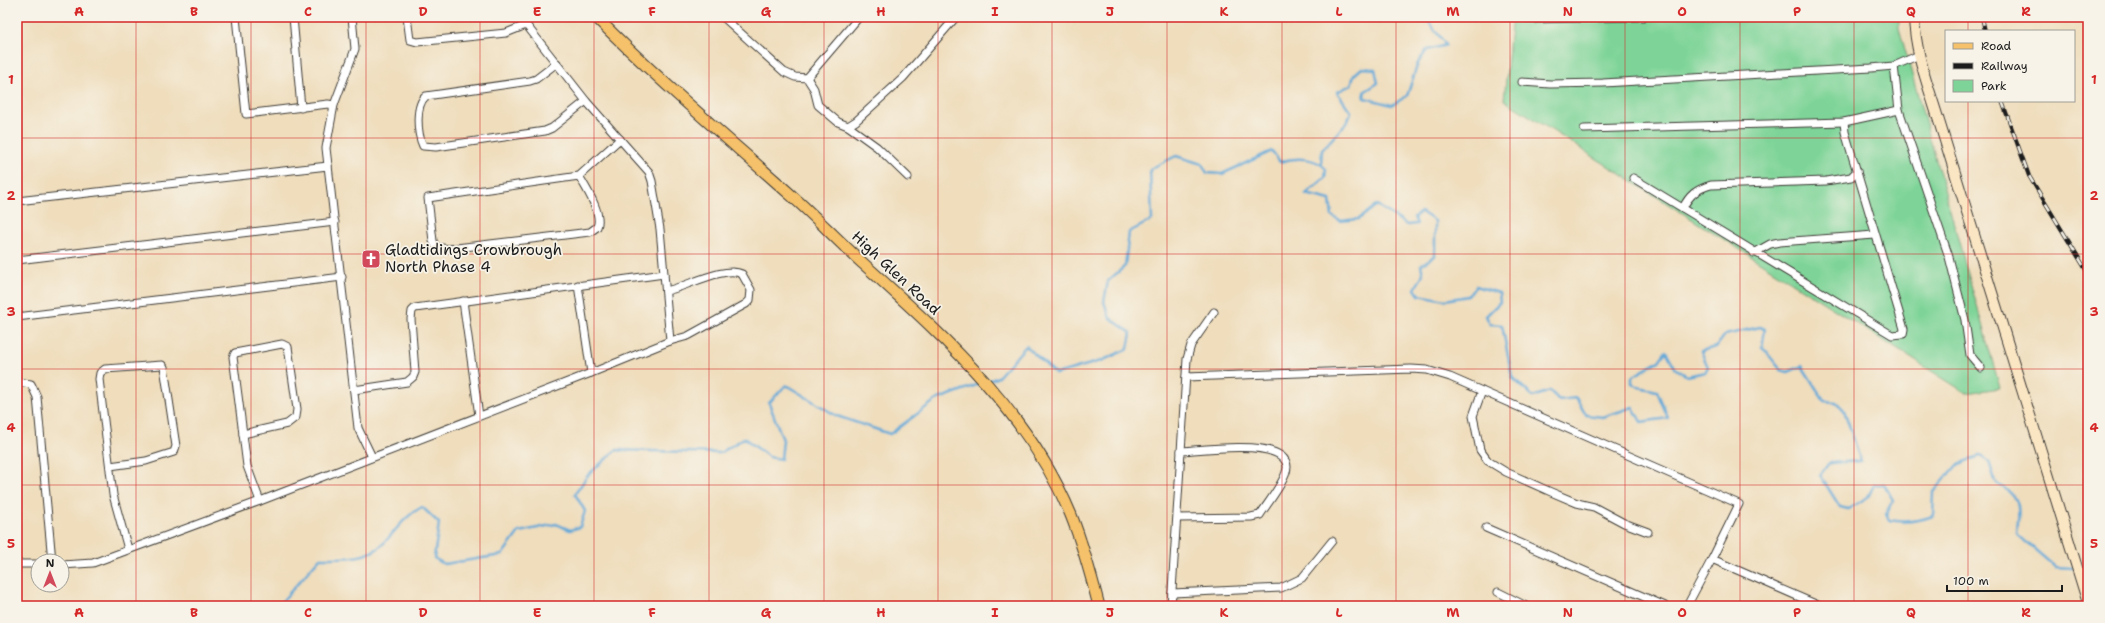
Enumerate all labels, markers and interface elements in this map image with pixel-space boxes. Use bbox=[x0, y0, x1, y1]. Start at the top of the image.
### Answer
text: A bbox=[74, 3, 84, 20]
text: B bbox=[190, 3, 198, 20]
text: C bbox=[304, 3, 312, 20]
text: D bbox=[418, 3, 428, 20]
text: E bbox=[533, 3, 542, 20]
text: F bbox=[648, 3, 656, 20]
text: G bbox=[761, 3, 772, 20]
text: H bbox=[876, 3, 886, 20]
text: I bbox=[991, 3, 999, 20]
text: J bbox=[1106, 3, 1114, 20]
text: K bbox=[1220, 3, 1229, 20]
text: L bbox=[1335, 3, 1343, 20]
text: M bbox=[1446, 3, 1460, 20]
text: N bbox=[1563, 3, 1573, 20]
text: O bbox=[1677, 3, 1687, 20]
text: P bbox=[1793, 3, 1801, 20]
text: Q bbox=[1906, 3, 1916, 20]
text: R bbox=[2021, 3, 2031, 20]
legend bbox=[1945, 30, 2075, 102]
text: Road bbox=[1981, 38, 2012, 54]
text: Railway bbox=[1981, 58, 2028, 74]
text: 1 bbox=[8, 71, 14, 88]
text: 1 bbox=[2091, 71, 2097, 88]
text: Park bbox=[1981, 78, 2007, 94]
text: 2 bbox=[6, 187, 16, 204]
text: 2 bbox=[2089, 187, 2099, 204]
street label: High Glen Road bbox=[847, 227, 945, 320]
place label: Gladtidings Crowbrough North Phase 4 bbox=[385, 240, 562, 277]
church icon: Gladtidings Crowbrough North Phase 4 bbox=[360, 248, 382, 270]
text: 3 bbox=[6, 303, 16, 320]
text: 3 bbox=[2089, 303, 2099, 320]
text: 4 bbox=[6, 419, 16, 436]
text: 4 bbox=[2089, 419, 2099, 436]
text: 5 bbox=[7, 535, 15, 552]
text: 5 bbox=[2090, 535, 2098, 552]
north arrow bbox=[30, 553, 70, 593]
text: N bbox=[46, 556, 55, 571]
scale bar bbox=[1947, 567, 2062, 593]
text: 100 m bbox=[1953, 573, 1989, 589]
text: A bbox=[74, 604, 84, 621]
text: B bbox=[190, 604, 198, 621]
text: C bbox=[304, 604, 312, 621]
text: D bbox=[418, 604, 428, 621]
text: E bbox=[533, 604, 542, 621]
text: F bbox=[648, 604, 656, 621]
text: G bbox=[761, 604, 772, 621]
text: H bbox=[876, 604, 886, 621]
text: I bbox=[991, 604, 999, 621]
text: J bbox=[1106, 604, 1114, 621]
text: K bbox=[1220, 604, 1229, 621]
text: L bbox=[1335, 604, 1343, 621]
text: M bbox=[1446, 604, 1460, 621]
text: N bbox=[1563, 604, 1573, 621]
text: O bbox=[1677, 604, 1687, 621]
text: P bbox=[1793, 604, 1801, 621]
text: Q bbox=[1906, 604, 1916, 621]
text: R bbox=[2021, 604, 2031, 621]

